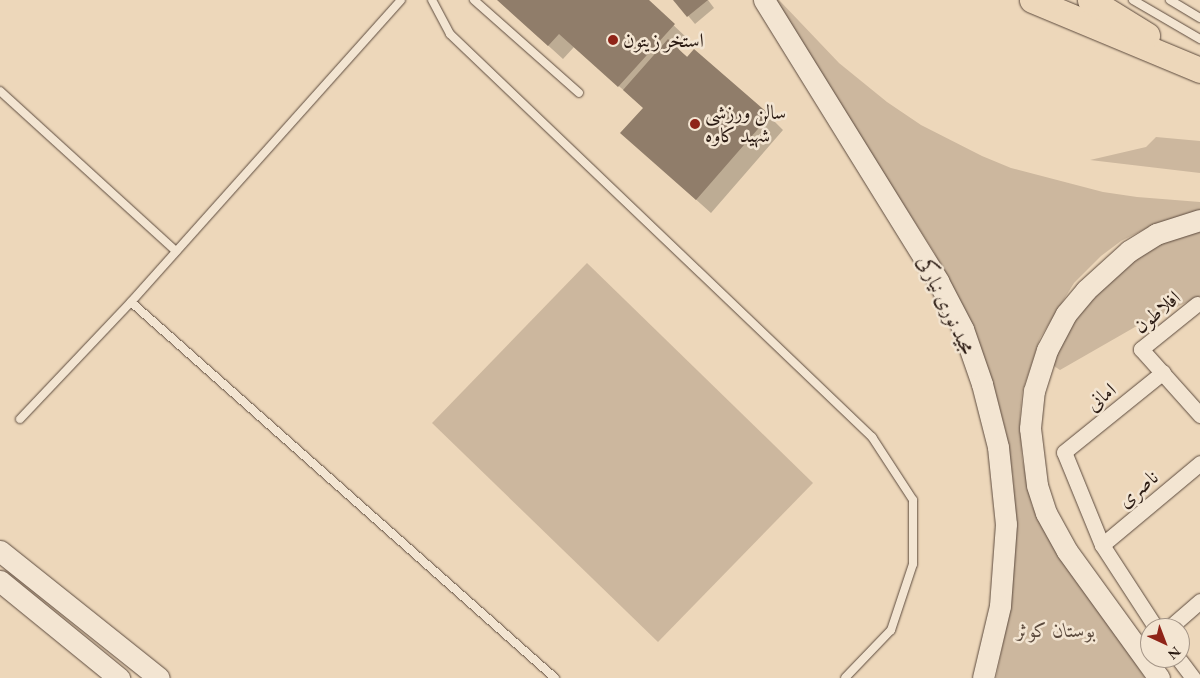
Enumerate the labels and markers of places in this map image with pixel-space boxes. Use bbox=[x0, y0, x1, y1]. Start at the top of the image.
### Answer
place label: استخر زیتون bbox=[623, 28, 704, 52]
marker: استخر زیتون bbox=[607, 34, 619, 46]
place label: سالن ورزشی شهید کاوه bbox=[705, 100, 786, 147]
marker: سالن ورزشی شهید کاوه bbox=[689, 118, 701, 130]

